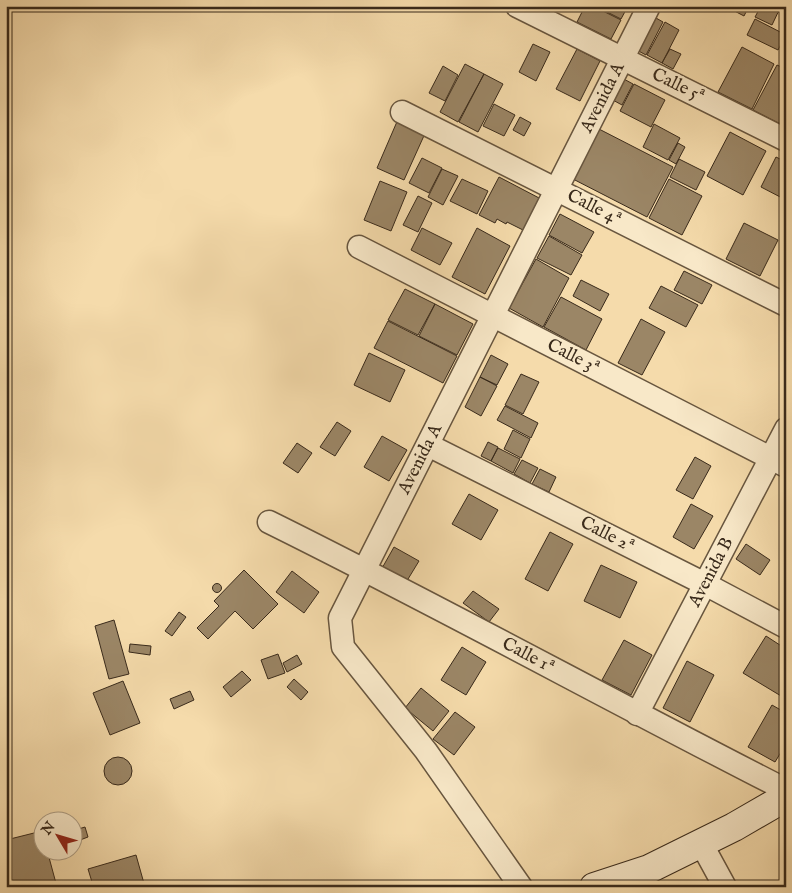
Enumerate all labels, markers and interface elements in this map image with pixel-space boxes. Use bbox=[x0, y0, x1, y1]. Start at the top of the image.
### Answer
street label: Avenida A bbox=[575, 58, 630, 138]
street label: Calle 5ª bbox=[648, 63, 708, 109]
street label: Calle 4ª bbox=[563, 185, 625, 232]
street label: Calle 3ª bbox=[543, 334, 603, 380]
street label: Avenida A bbox=[392, 419, 448, 499]
street label: Calle 2ª bbox=[576, 512, 638, 558]
street label: Avenida B bbox=[683, 533, 739, 612]
street label: Calle 1ª bbox=[498, 633, 558, 679]
north arrow bbox=[32, 810, 82, 860]
text: N bbox=[37, 818, 59, 840]

